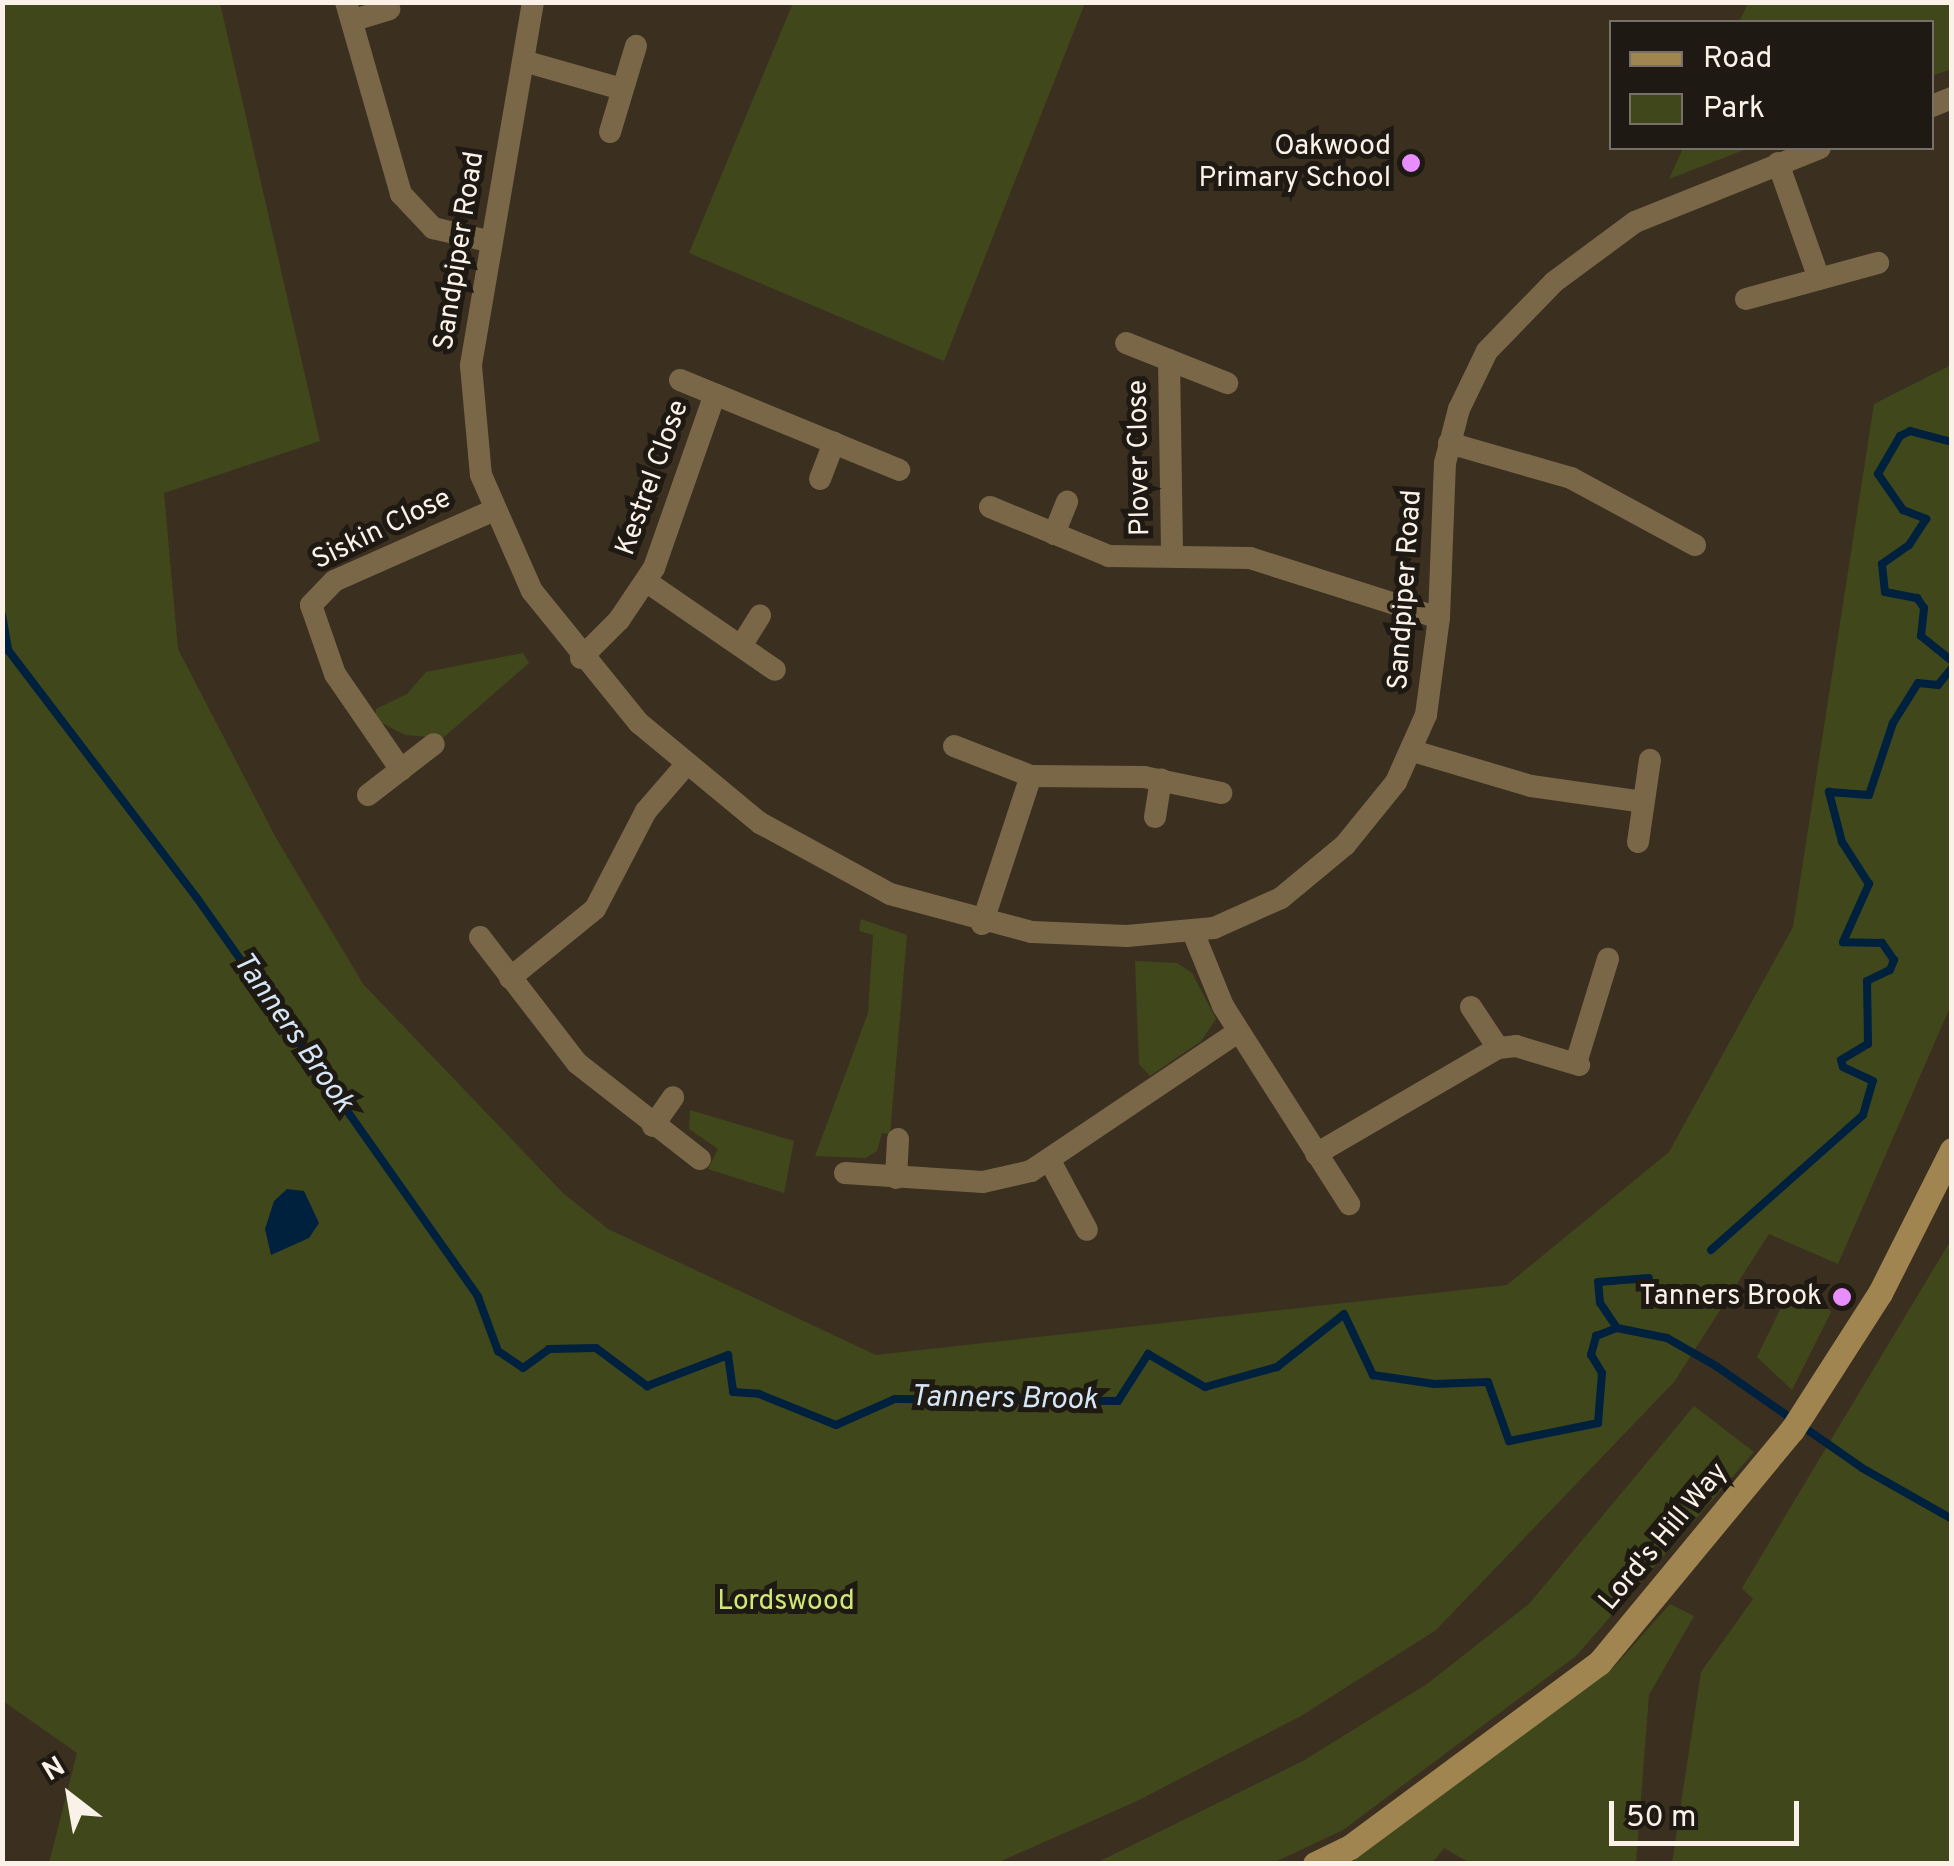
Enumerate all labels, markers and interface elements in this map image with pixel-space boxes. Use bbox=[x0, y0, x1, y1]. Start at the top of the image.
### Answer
legend bbox=[1609, 20, 1934, 150]
text: Road bbox=[1703, 41, 1772, 78]
text: Park bbox=[1703, 91, 1765, 128]
place label: Oakwood Primary School bbox=[1199, 130, 1391, 196]
street label: Sandpiper Road bbox=[428, 149, 492, 353]
marker: Oakwood Primary School bbox=[1400, 152, 1422, 174]
street label: Plover Close bbox=[1122, 380, 1158, 536]
street label: Kestrel Close bbox=[609, 396, 697, 560]
street label: Siskin Close bbox=[307, 482, 457, 578]
street label: Sandpiper Road bbox=[1382, 489, 1430, 691]
water label: Tanners Brook bbox=[224, 946, 360, 1120]
place label: Tanners Brook bbox=[1639, 1280, 1822, 1314]
marker: Tanners Brook bbox=[1831, 1286, 1853, 1308]
water label: Tanners Brook bbox=[910, 1380, 1098, 1420]
street label: Lord's Hill Way bbox=[1592, 1456, 1736, 1618]
park label: Lordswood bbox=[717, 1585, 855, 1619]
north arrow bbox=[20, 1746, 120, 1846]
text: N bbox=[37, 1750, 72, 1791]
scale bar bbox=[1614, 1781, 1804, 1843]
text: 50 m bbox=[1626, 1800, 1696, 1837]

